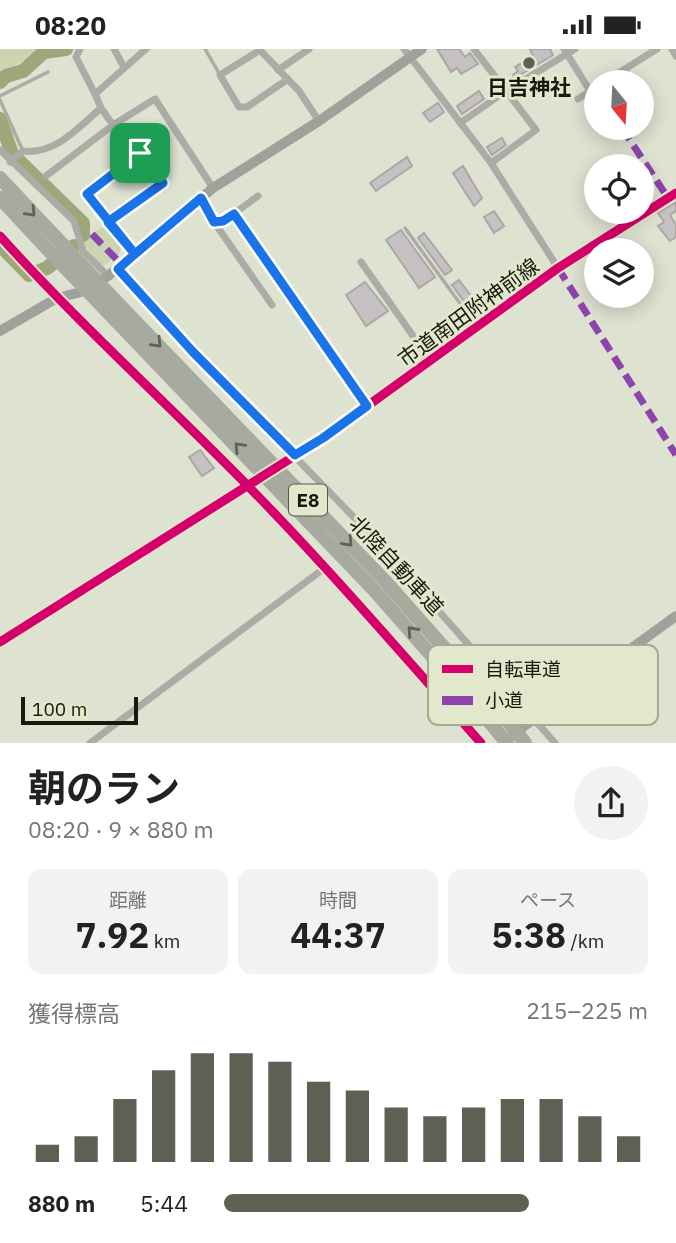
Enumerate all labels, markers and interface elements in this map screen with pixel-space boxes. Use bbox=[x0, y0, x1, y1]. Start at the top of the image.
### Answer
text: 08:20 bbox=[35, 8, 106, 42]
marker: 日吉神社 bbox=[521, 55, 537, 71]
north arrow bbox=[584, 70, 654, 140]
map controls bbox=[584, 70, 654, 308]
place label: 日吉神社 bbox=[487, 73, 571, 101]
pin bbox=[110, 123, 170, 183]
icon: arrive bbox=[121, 134, 159, 172]
button: locate bbox=[584, 154, 654, 224]
one-way arrow bbox=[23, 204, 36, 217]
button: layers bbox=[584, 238, 654, 308]
street label: 市道南田附神前線 bbox=[392, 251, 544, 373]
one-way arrow bbox=[148, 334, 161, 347]
one-way arrow bbox=[235, 442, 248, 455]
road number: E8 bbox=[289, 485, 327, 515]
street label: 北陸自動車道 bbox=[344, 509, 450, 621]
one-way arrow bbox=[340, 534, 352, 547]
one-way arrow bbox=[407, 626, 420, 639]
legend bbox=[428, 645, 658, 725]
text: 自転車道 bbox=[485, 657, 561, 681]
text: 小道 bbox=[485, 688, 523, 712]
scale bar bbox=[21, 694, 138, 725]
text: 100 m bbox=[32, 697, 87, 721]
text: 朝のラン bbox=[28, 763, 180, 812]
button: share bbox=[574, 766, 648, 840]
text: 08:20 · 9 × 880 m bbox=[28, 814, 214, 844]
text: 距離 bbox=[109, 888, 147, 912]
text: 時間 bbox=[319, 888, 357, 912]
text: ペース bbox=[520, 888, 576, 912]
text: 7.92 bbox=[76, 912, 149, 958]
text: 44:37 bbox=[290, 912, 386, 958]
text: 5:38 bbox=[492, 912, 566, 958]
text: km bbox=[149, 929, 180, 953]
text: /km bbox=[566, 929, 604, 953]
text: 215–225 m bbox=[526, 995, 648, 1025]
text: 獲得標高 bbox=[28, 998, 120, 1028]
text: 880 m bbox=[28, 1188, 95, 1218]
text: 5:44 bbox=[140, 1188, 188, 1218]

